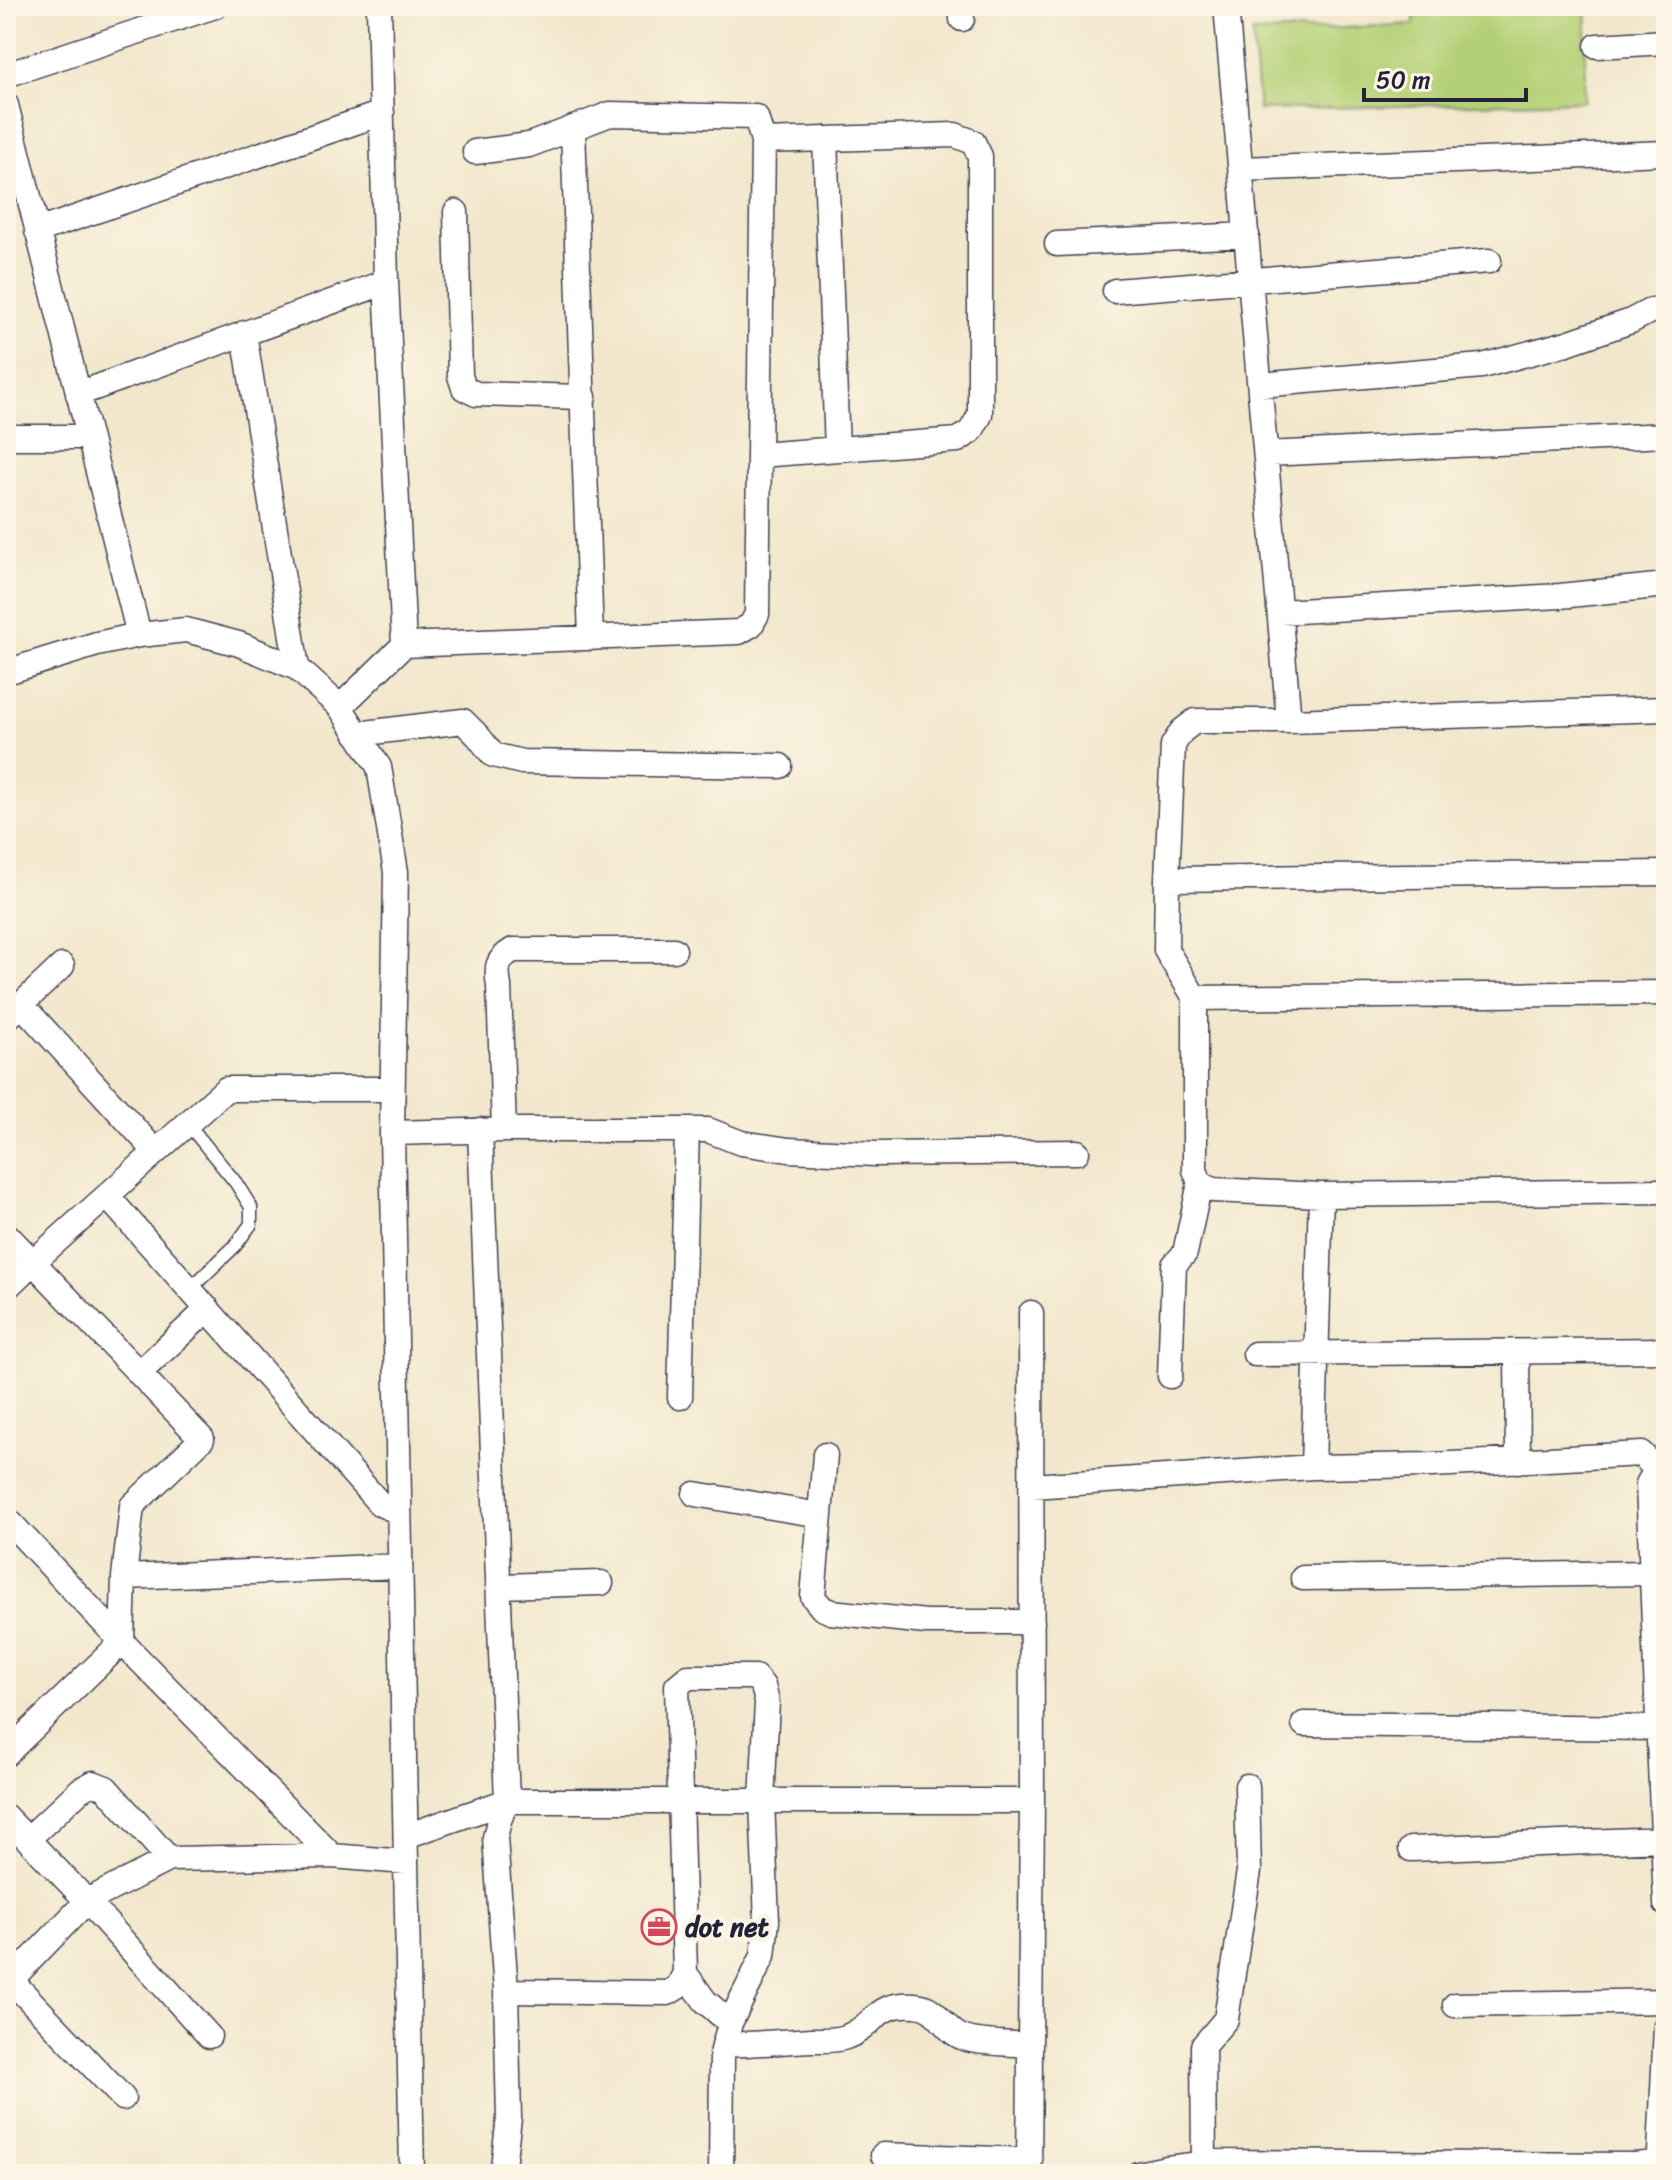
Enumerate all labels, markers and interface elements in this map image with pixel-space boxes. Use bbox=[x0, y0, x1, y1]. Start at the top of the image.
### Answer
scale bar bbox=[1364, 52, 1526, 102]
text: 50 m bbox=[1376, 59, 1431, 101]
place label: dot net bbox=[685, 1904, 770, 1950]
office icon: dot net bbox=[640, 1908, 678, 1946]

